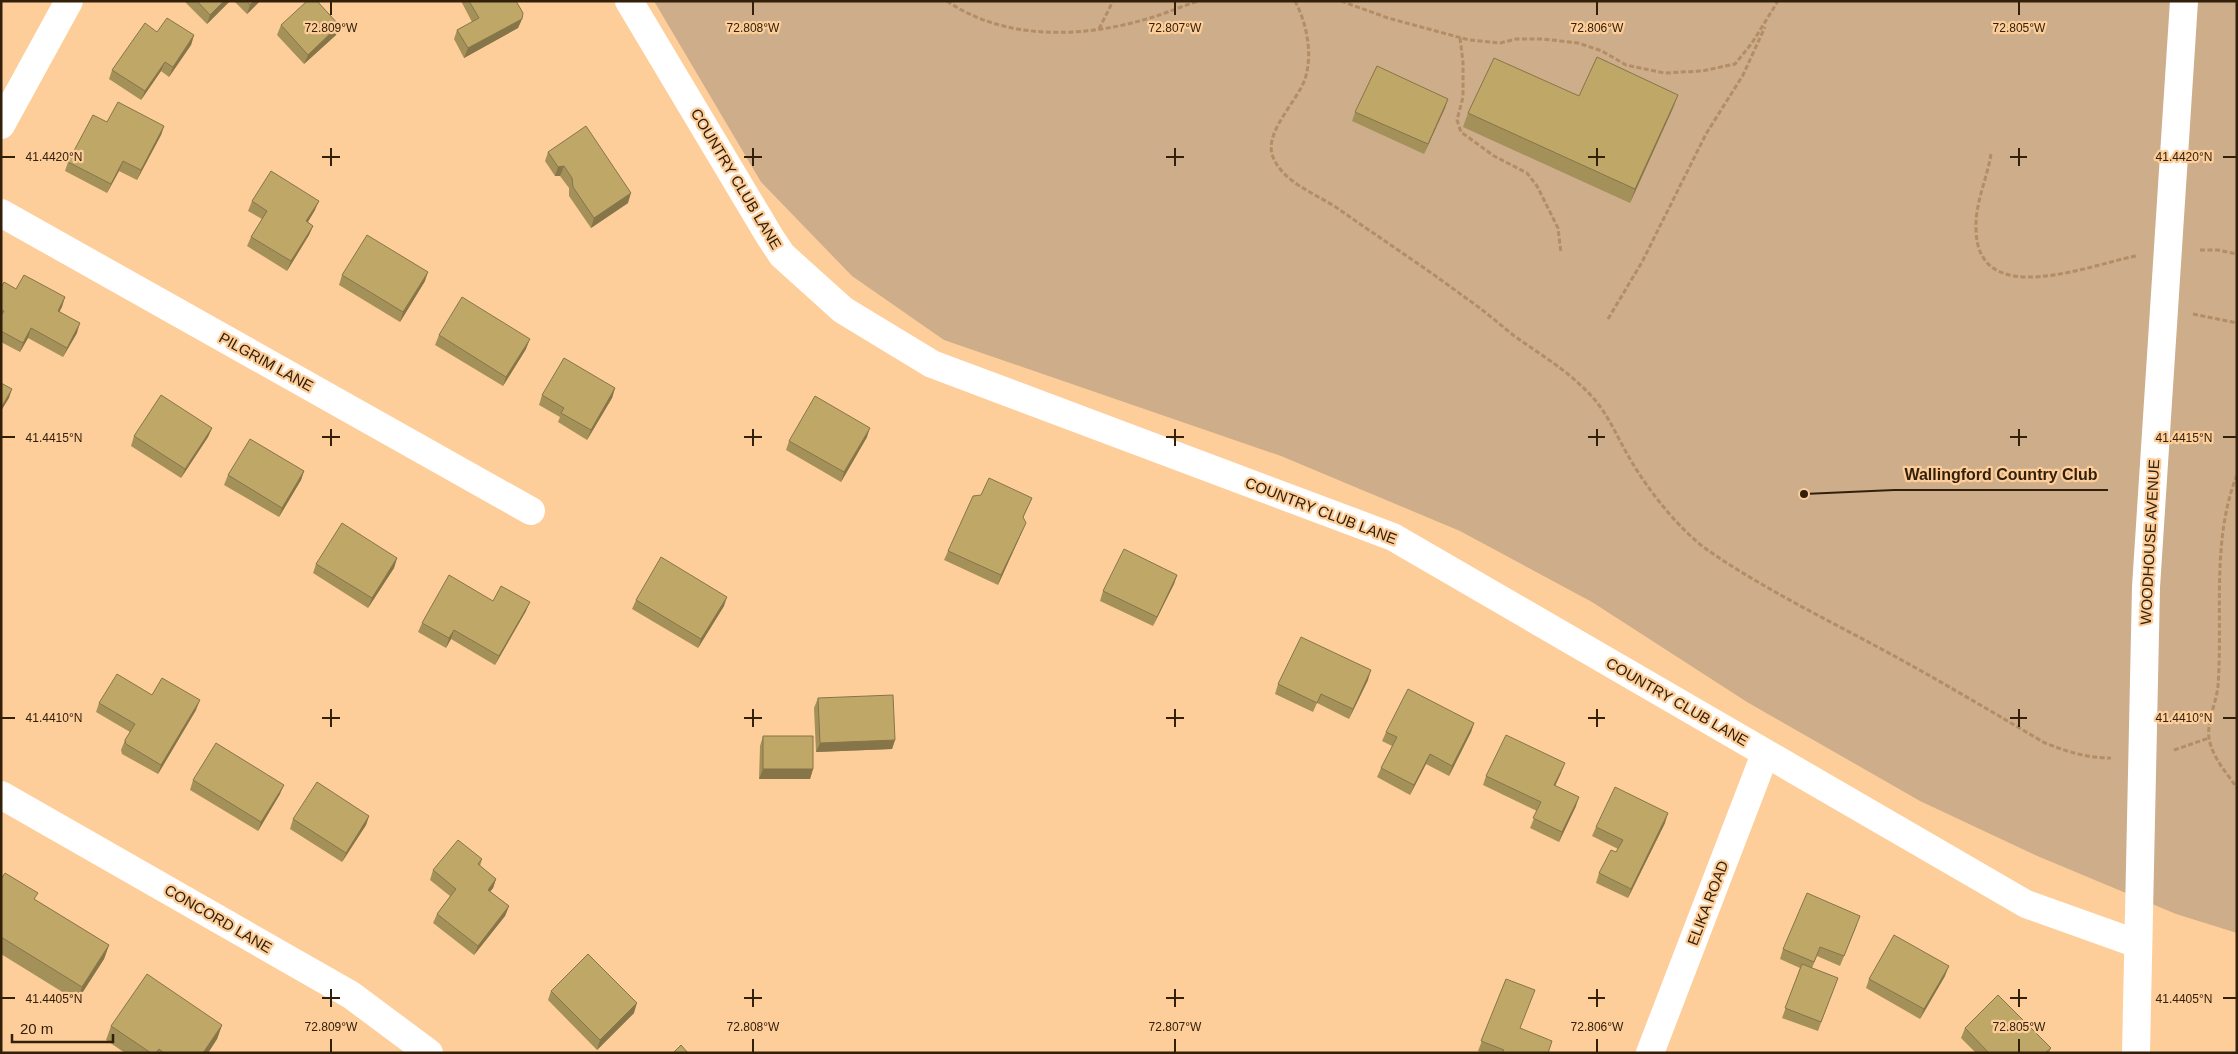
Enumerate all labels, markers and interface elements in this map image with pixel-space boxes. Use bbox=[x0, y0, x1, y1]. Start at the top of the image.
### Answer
text: 72.809°W bbox=[305, 21, 358, 35]
text: 72.808°W bbox=[727, 21, 780, 35]
text: 72.807°W bbox=[1149, 21, 1202, 35]
text: 72.806°W bbox=[1571, 21, 1624, 35]
text: 72.805°W bbox=[1993, 21, 2046, 35]
street label: COUNTRY CLUB LANE bbox=[688, 105, 785, 252]
text: 41.4420°N bbox=[26, 150, 82, 164]
text: 41.4420°N bbox=[2156, 150, 2212, 164]
street label: PILGRIM LANE bbox=[216, 329, 316, 394]
text: 41.4415°N bbox=[26, 431, 82, 445]
text: 41.4415°N bbox=[2156, 431, 2212, 445]
callout: Wallingford Country Club bbox=[1894, 459, 2108, 490]
street label: WOODHOUSE AVENUE bbox=[2137, 459, 2162, 625]
text: Wallingford Country Club bbox=[1904, 466, 2098, 483]
street label: COUNTRY CLUB LANE bbox=[1243, 474, 1399, 547]
street label: COUNTRY CLUB LANE bbox=[1603, 654, 1751, 749]
text: 41.4410°N bbox=[26, 711, 82, 725]
text: 41.4410°N bbox=[2156, 711, 2212, 725]
street label: ELIKA ROAD bbox=[1684, 858, 1732, 948]
street label: CONCORD LANE bbox=[162, 881, 275, 956]
text: 41.4405°N bbox=[26, 992, 82, 1006]
text: 41.4405°N bbox=[2156, 992, 2212, 1006]
scale bar bbox=[12, 1012, 114, 1044]
text: 20 m bbox=[20, 1020, 53, 1037]
text: 72.809°W bbox=[305, 1020, 358, 1034]
text: 72.808°W bbox=[727, 1020, 780, 1034]
text: 72.807°W bbox=[1149, 1020, 1202, 1034]
text: 72.806°W bbox=[1571, 1020, 1624, 1034]
text: 72.805°W bbox=[1993, 1020, 2046, 1034]

